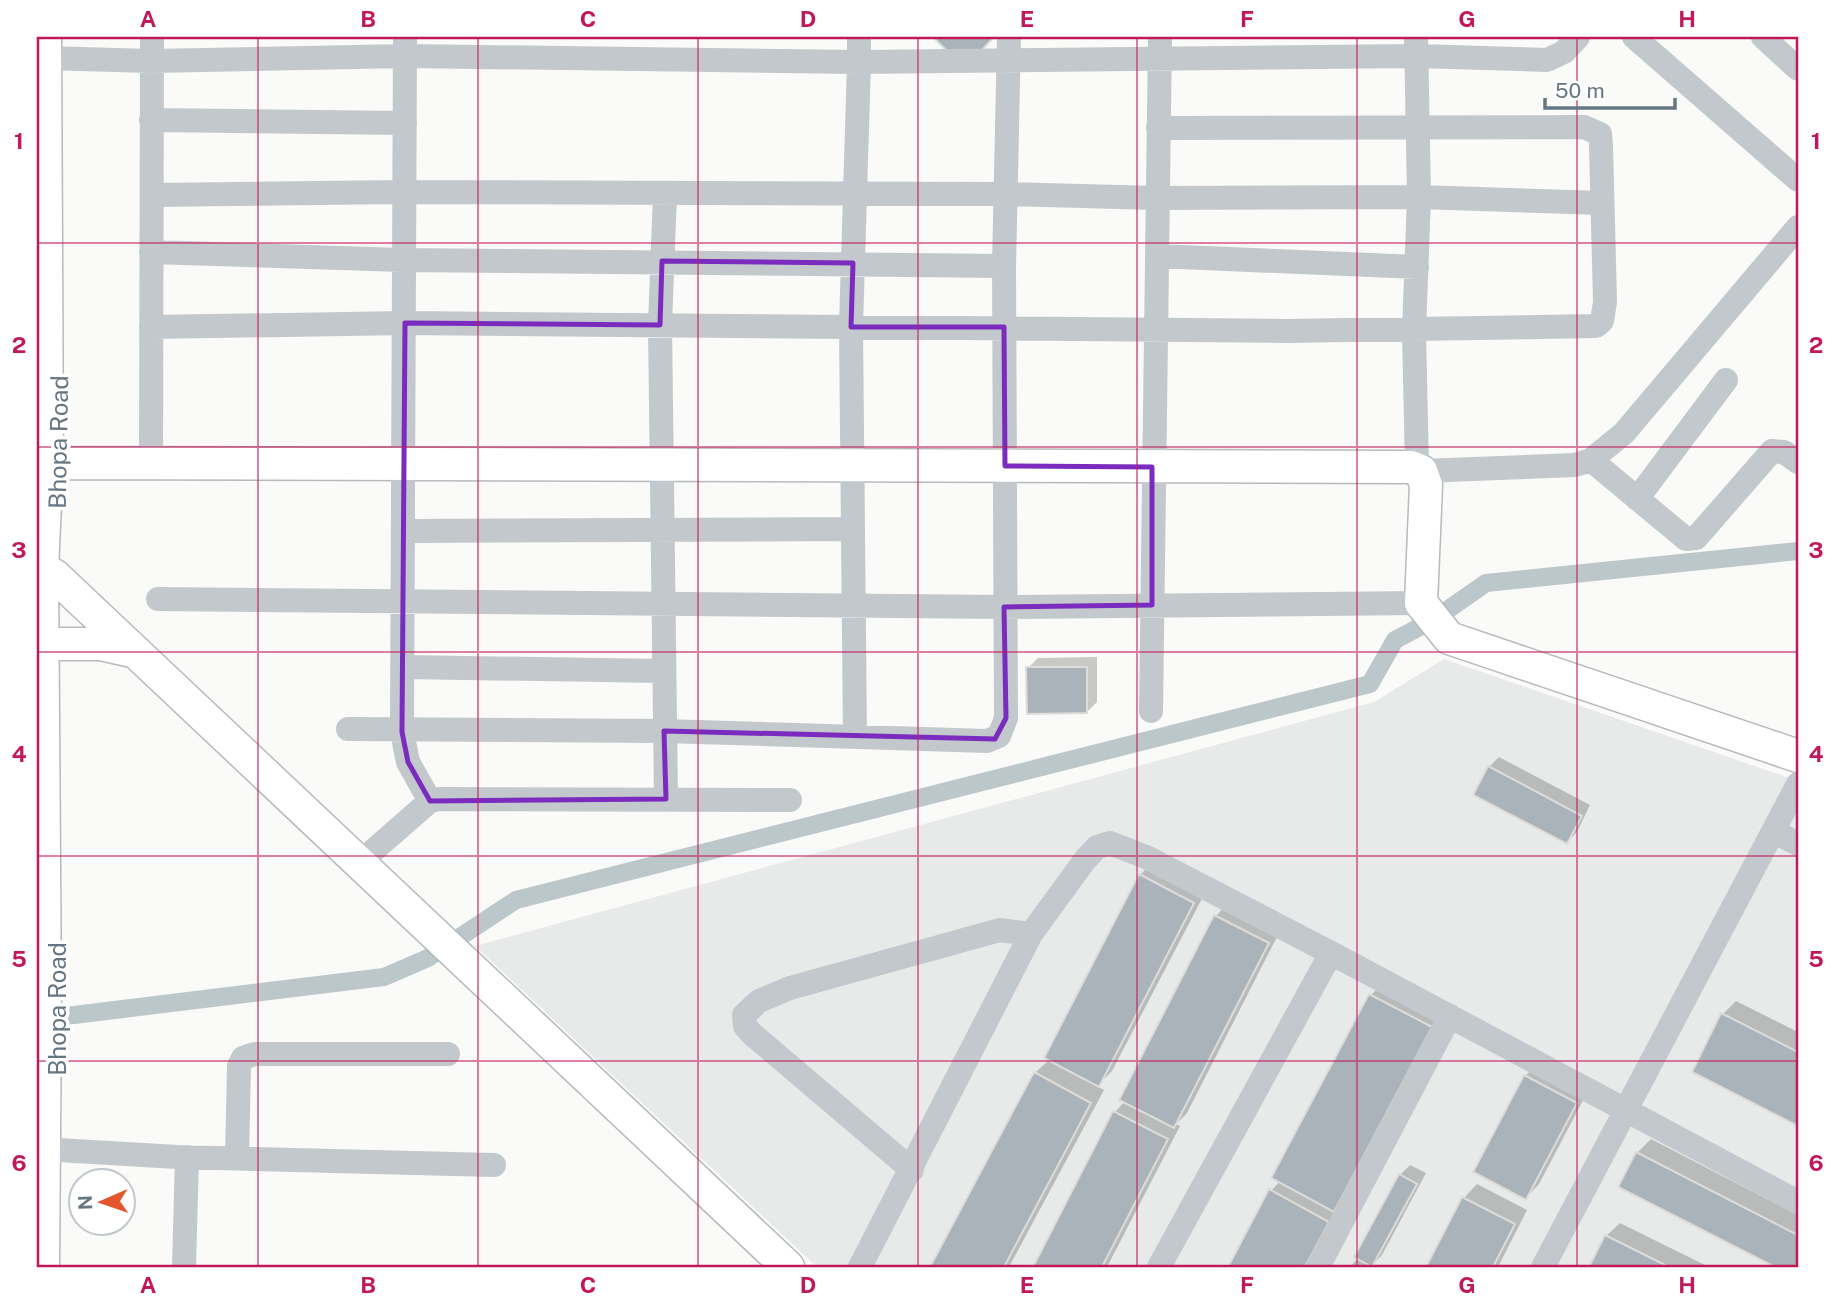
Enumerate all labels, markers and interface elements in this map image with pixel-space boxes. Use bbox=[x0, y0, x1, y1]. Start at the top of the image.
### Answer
text: A bbox=[140, 5, 157, 32]
text: B bbox=[360, 5, 376, 32]
text: C bbox=[580, 5, 596, 32]
text: D bbox=[800, 5, 816, 32]
text: E bbox=[1020, 5, 1034, 32]
text: F bbox=[1240, 5, 1254, 32]
text: G bbox=[1458, 5, 1476, 32]
text: H bbox=[1678, 5, 1696, 32]
scale bar bbox=[1545, 66, 1674, 110]
text: 50 m bbox=[1555, 78, 1605, 103]
text: 1 bbox=[14, 127, 24, 154]
text: 1 bbox=[1811, 127, 1821, 154]
text: 2 bbox=[12, 331, 26, 358]
text: 2 bbox=[1809, 331, 1823, 358]
street label: Bhopa Road bbox=[43, 375, 73, 509]
text: 3 bbox=[11, 536, 27, 563]
text: 3 bbox=[1808, 536, 1824, 563]
text: 4 bbox=[11, 740, 27, 767]
text: 4 bbox=[1808, 740, 1824, 767]
street label: Bhopa Road bbox=[43, 942, 71, 1076]
text: 5 bbox=[11, 945, 27, 972]
text: 5 bbox=[1808, 945, 1824, 972]
text: 6 bbox=[11, 1149, 27, 1176]
text: 6 bbox=[1808, 1149, 1824, 1176]
north arrow bbox=[66, 1168, 136, 1238]
text: N bbox=[74, 1195, 96, 1210]
text: A bbox=[140, 1271, 157, 1298]
text: B bbox=[360, 1271, 376, 1298]
text: C bbox=[580, 1271, 596, 1298]
text: D bbox=[800, 1271, 816, 1298]
text: E bbox=[1020, 1271, 1034, 1298]
text: F bbox=[1240, 1271, 1254, 1298]
text: G bbox=[1458, 1271, 1476, 1298]
text: H bbox=[1678, 1271, 1696, 1298]

